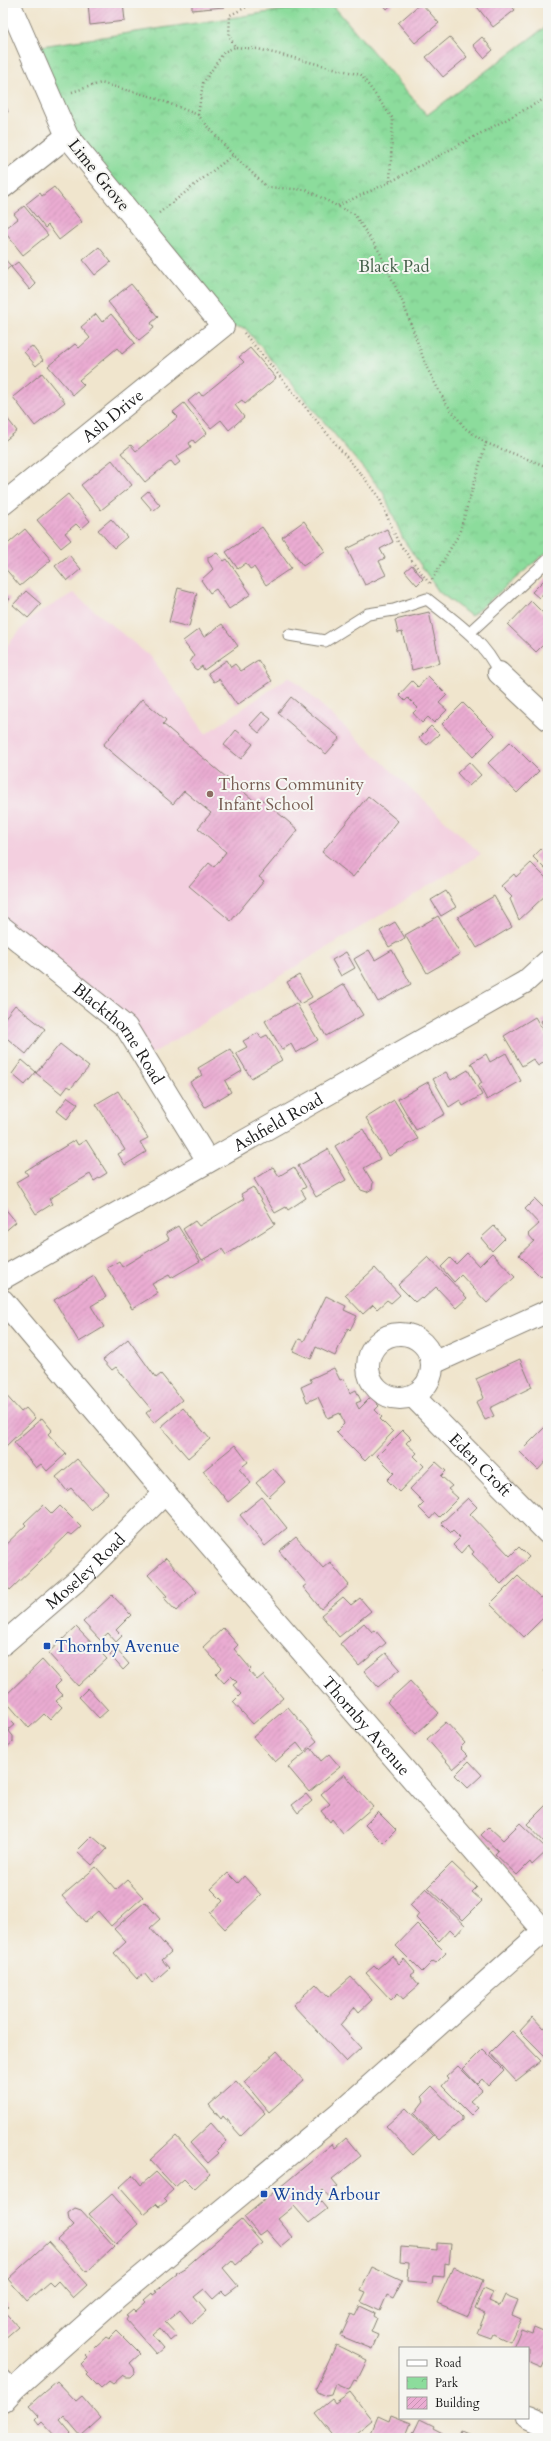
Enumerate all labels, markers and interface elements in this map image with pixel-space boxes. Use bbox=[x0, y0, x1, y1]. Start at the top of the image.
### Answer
street label: Lime Grove bbox=[63, 134, 135, 216]
park label: Black Pad bbox=[358, 255, 430, 278]
street label: Ash Drive bbox=[77, 383, 148, 447]
place label: Thorns Community Infant School bbox=[218, 773, 364, 816]
marker: Thorns Community Infant School bbox=[205, 789, 215, 799]
street label: Blackthorne Road bbox=[68, 977, 170, 1088]
street label: Ashfield Road bbox=[229, 1088, 327, 1157]
street label: Eden Croft bbox=[444, 1428, 517, 1502]
street label: Moseley Road bbox=[40, 1528, 130, 1614]
place label: Thornby Avenue bbox=[55, 1635, 180, 1658]
marker: Thornby Avenue bbox=[42, 1641, 52, 1651]
street label: Thornby Avenue bbox=[317, 1671, 416, 1780]
place label: Windy Arbour bbox=[271, 2183, 381, 2206]
marker: Windy Arbour bbox=[259, 2189, 269, 2199]
legend bbox=[399, 2347, 529, 2419]
text: Road bbox=[435, 2355, 462, 2371]
text: Park bbox=[435, 2375, 459, 2391]
text: Building bbox=[435, 2395, 480, 2411]

